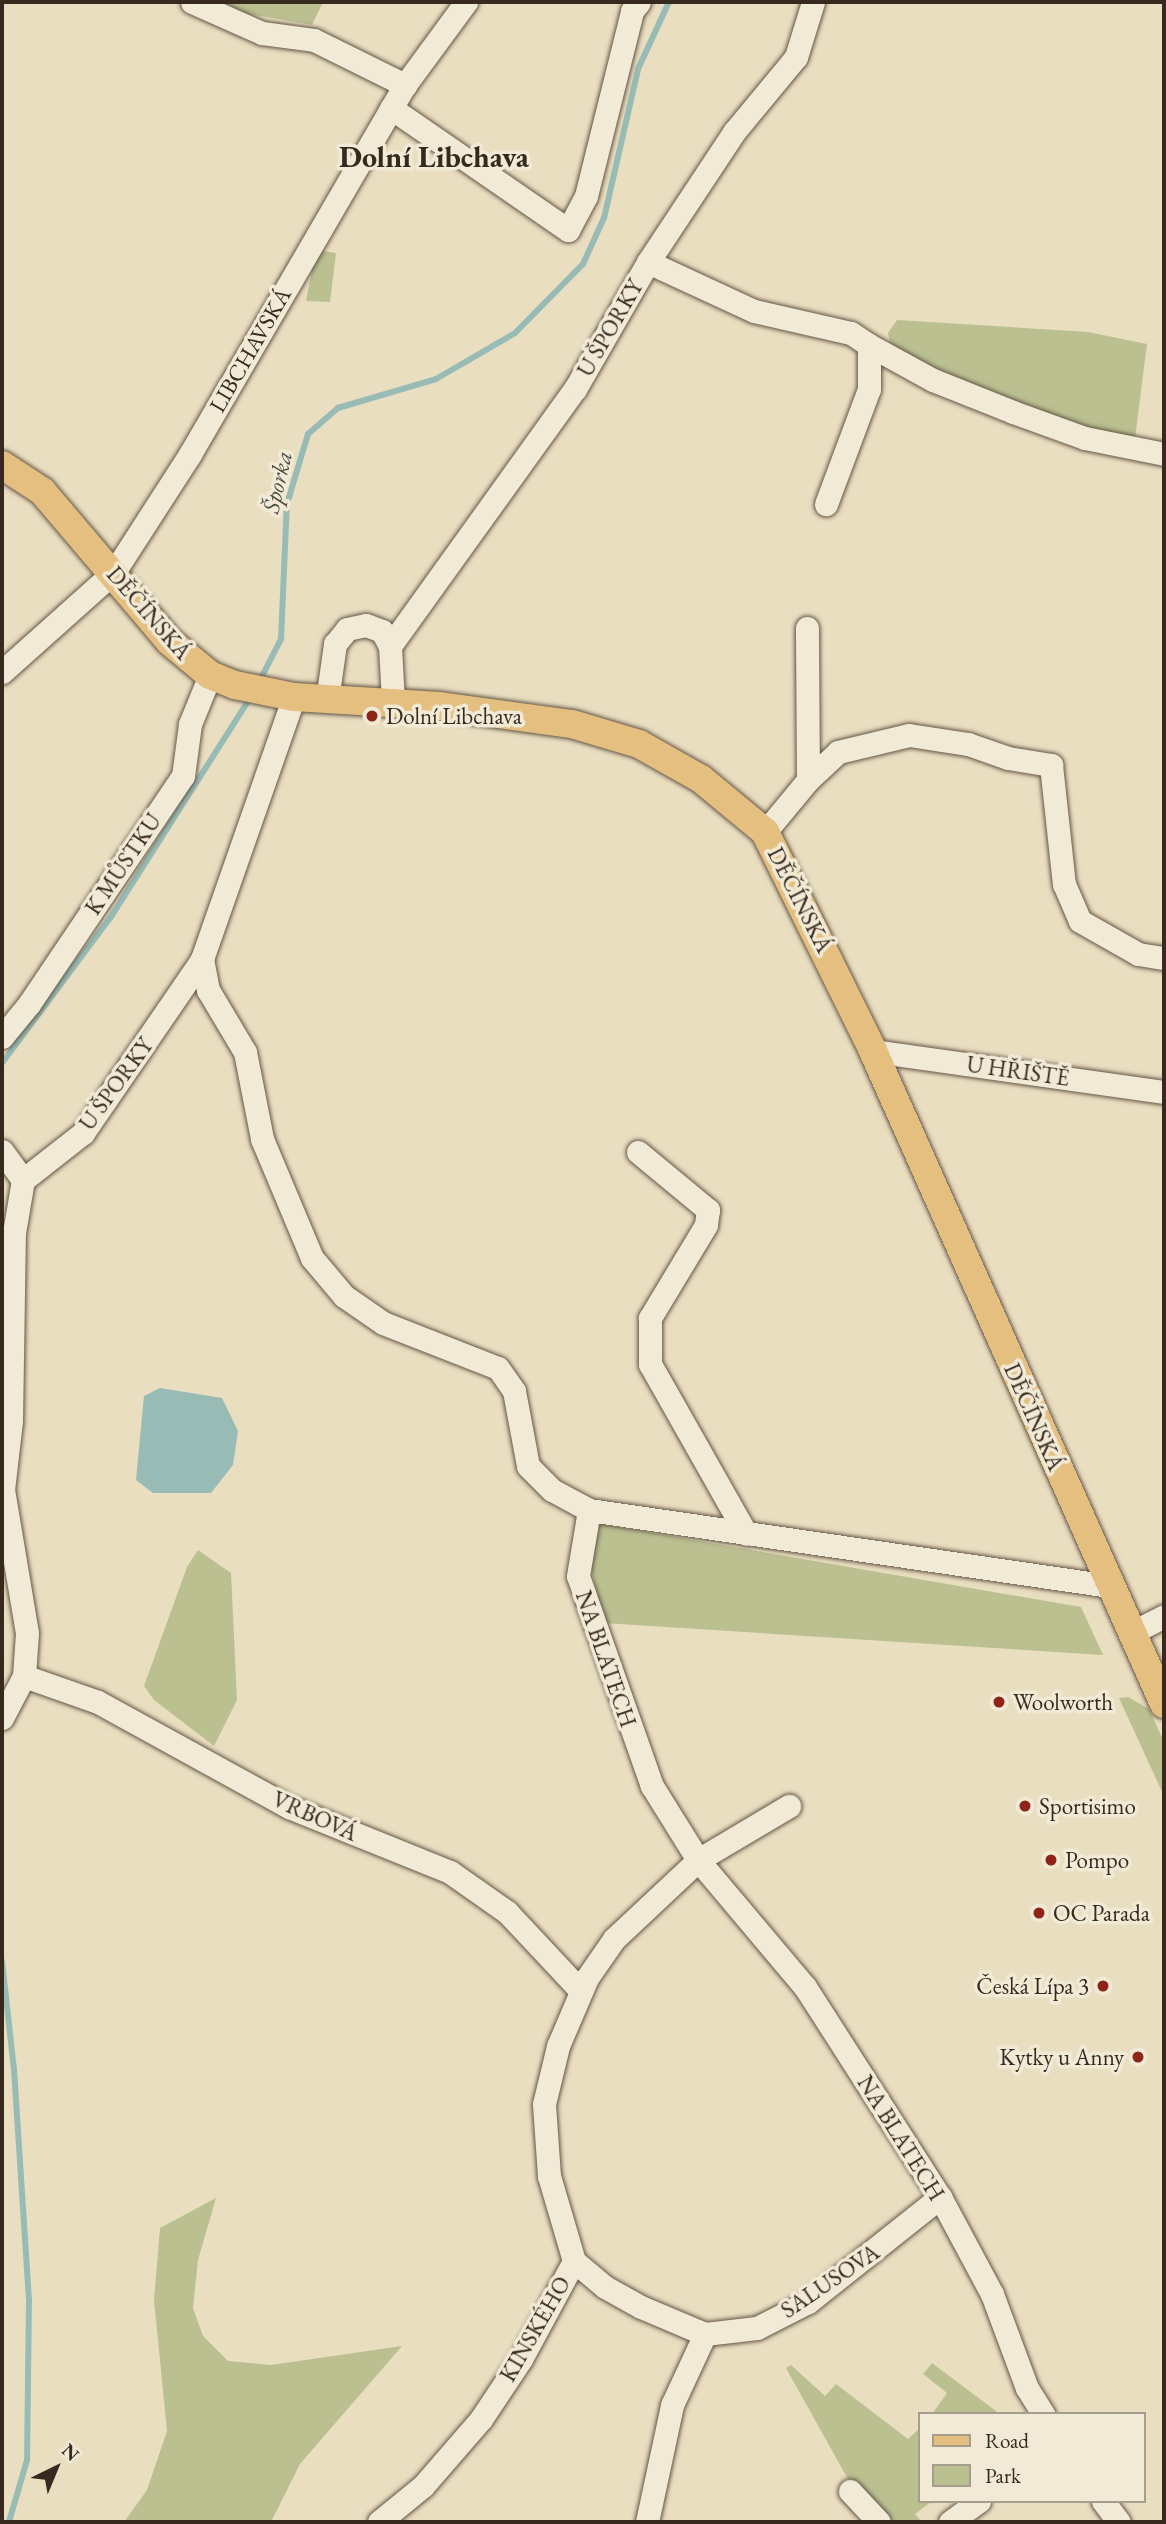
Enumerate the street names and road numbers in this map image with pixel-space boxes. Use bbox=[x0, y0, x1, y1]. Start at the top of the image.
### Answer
street label: U ŠPORKY bbox=[571, 274, 649, 382]
street label: LIBCHAVSKÁ bbox=[203, 283, 297, 417]
street label: DĚČÍNSKÁ bbox=[101, 561, 197, 665]
street label: K MŮSTKU bbox=[79, 808, 167, 920]
street label: DĚČÍNSKÁ bbox=[762, 843, 838, 957]
street label: U ŠPORKY bbox=[73, 1032, 159, 1136]
street label: U HŘIŠTĚ bbox=[965, 1050, 1071, 1092]
street label: DĚČÍNSKÁ bbox=[998, 1359, 1070, 1475]
street label: NA BLATECH bbox=[570, 1587, 642, 1731]
street label: VRBOVÁ bbox=[268, 1785, 362, 1847]
street label: NA BLATECH bbox=[851, 2070, 951, 2206]
street label: SALUSOVA bbox=[776, 2238, 884, 2324]
street label: KINSKÉHO bbox=[494, 2271, 576, 2387]

